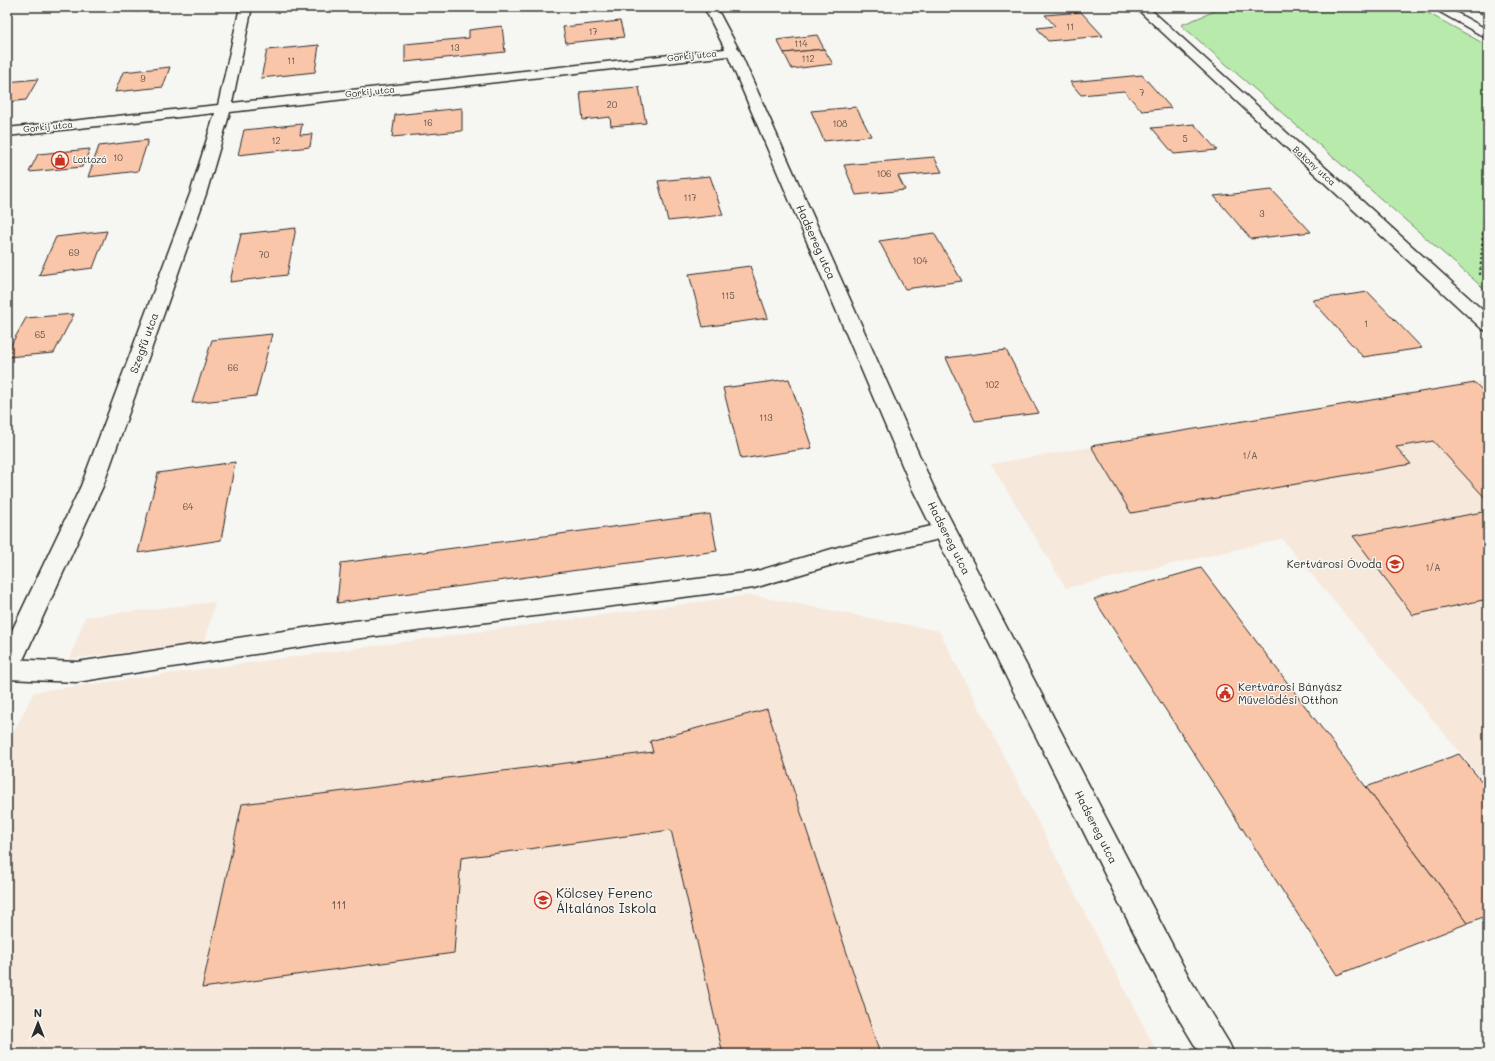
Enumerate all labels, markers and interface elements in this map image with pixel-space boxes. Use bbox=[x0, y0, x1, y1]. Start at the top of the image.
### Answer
house number: 11 bbox=[1066, 21, 1074, 32]
house number: 17 bbox=[588, 26, 598, 37]
house number: 114 bbox=[794, 38, 808, 49]
house number: 13 bbox=[450, 42, 460, 53]
street label: Gorkij utca bbox=[667, 47, 718, 64]
house number: 112 bbox=[801, 53, 815, 64]
house number: 11 bbox=[287, 55, 295, 66]
house number: 9 bbox=[140, 73, 146, 84]
street label: Gorkij utca bbox=[345, 83, 396, 100]
house number: 7 bbox=[1139, 87, 1145, 98]
house number: 20 bbox=[607, 99, 618, 110]
house number: 16 bbox=[423, 117, 433, 128]
street label: Gorkij utca bbox=[23, 118, 74, 135]
house number: 108 bbox=[832, 118, 848, 129]
house number: 5 bbox=[1182, 133, 1188, 144]
house number: 12 bbox=[271, 135, 281, 146]
street label: Bakony utca bbox=[1291, 144, 1338, 188]
shop icon: Lottozó bbox=[50, 150, 70, 170]
house number: 10 bbox=[113, 152, 123, 163]
place label: Lottozó bbox=[73, 154, 107, 165]
house number: 106 bbox=[876, 168, 892, 179]
house number: 117 bbox=[683, 192, 697, 203]
street label: Hadsereg utca bbox=[793, 202, 840, 282]
house number: 3 bbox=[1259, 208, 1265, 219]
house number: 69 bbox=[69, 247, 80, 258]
house number: 70 bbox=[259, 249, 270, 260]
house number: 104 bbox=[913, 255, 928, 266]
house number: 115 bbox=[721, 290, 735, 301]
street label: Szegfű utca bbox=[126, 310, 161, 375]
house number: 1 bbox=[1364, 318, 1368, 329]
house number: 65 bbox=[35, 329, 45, 340]
house number: 66 bbox=[228, 362, 238, 373]
house number: 102 bbox=[985, 379, 999, 390]
house number: 113 bbox=[759, 412, 773, 423]
house number: 1/A bbox=[1243, 450, 1257, 461]
street label: Hadsereg utca bbox=[925, 499, 974, 577]
house number: 64 bbox=[183, 501, 194, 512]
school or university icon: Kertvárosi Óvoda bbox=[1385, 554, 1405, 574]
place label: Kertvárosi Óvoda bbox=[1287, 556, 1382, 571]
house number: 1/A bbox=[1426, 562, 1440, 573]
place label: Kertvárosi Bányász Művelődési Otthon bbox=[1238, 679, 1342, 707]
public building icon: Kertvárosi Bányász Művelődési Otthon bbox=[1215, 683, 1235, 703]
street label: Hadsereg utca bbox=[1072, 788, 1121, 866]
place label: Kölcsey Ferenc Általános Iskola bbox=[556, 884, 657, 916]
school or university icon: Kölcsey Ferenc Általános Iskola bbox=[533, 890, 553, 910]
house number: 111 bbox=[332, 897, 346, 912]
north arrow bbox=[18, 1003, 58, 1043]
text: N bbox=[34, 1005, 42, 1020]

